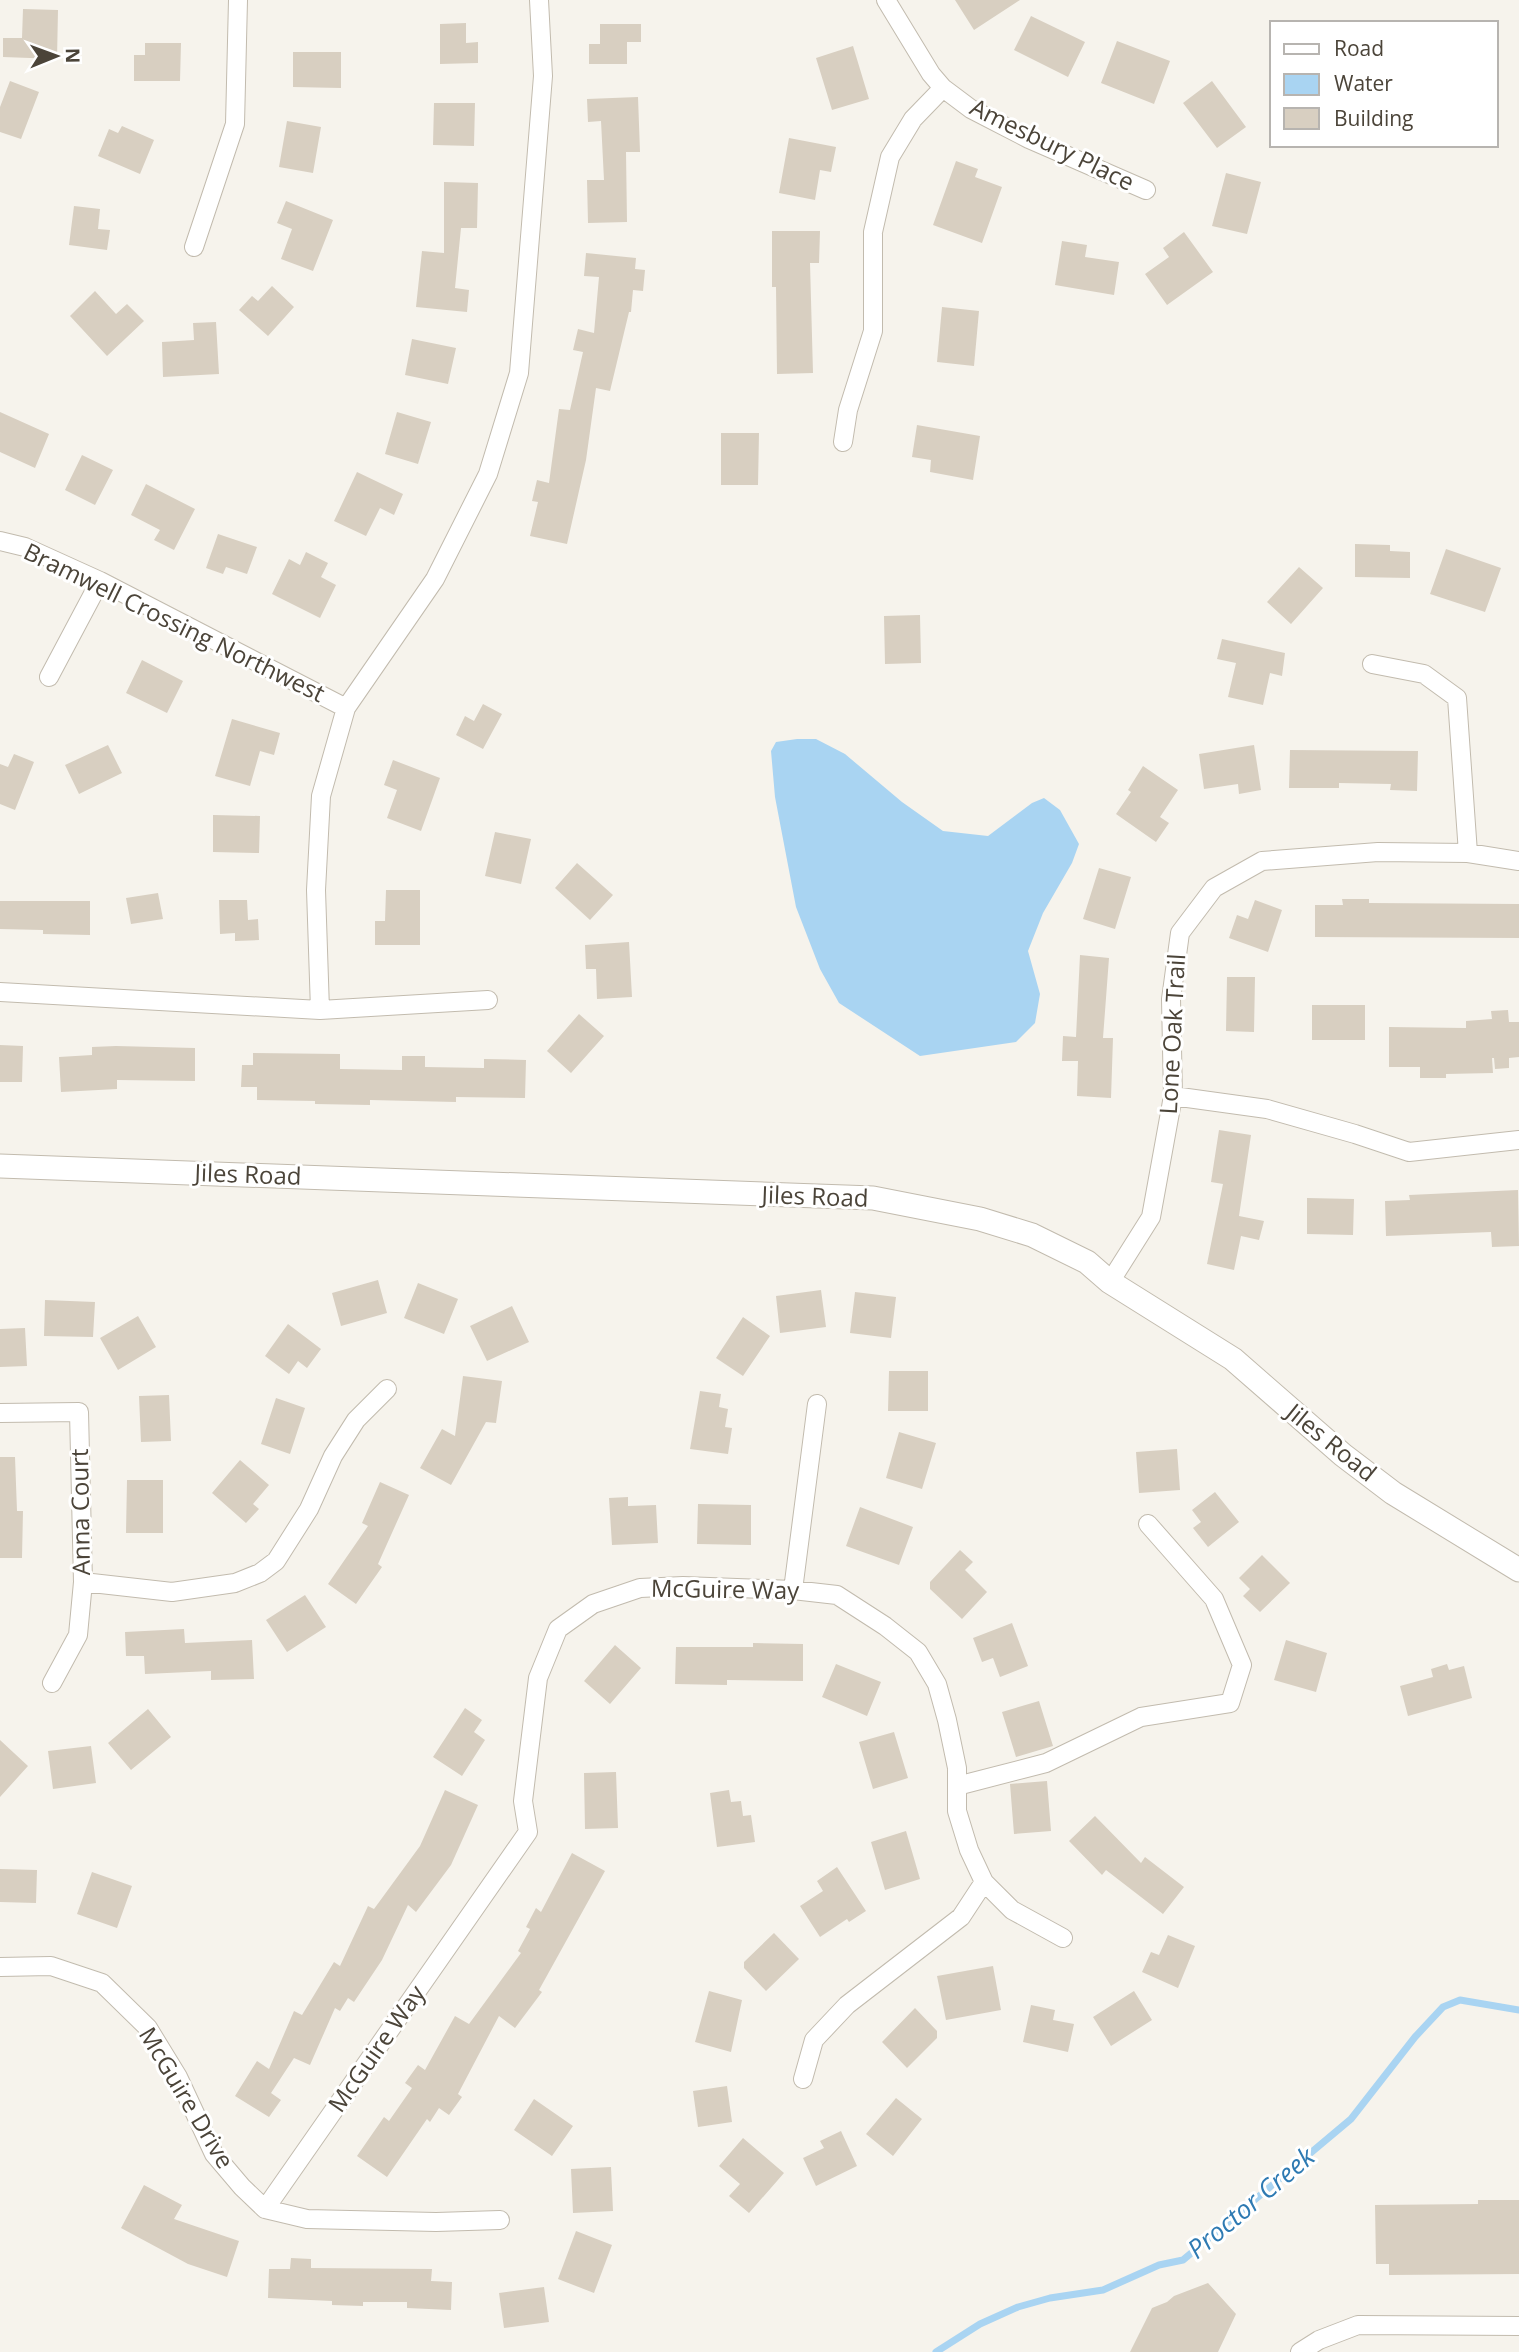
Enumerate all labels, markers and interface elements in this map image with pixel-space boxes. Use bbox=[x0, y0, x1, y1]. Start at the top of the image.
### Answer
north arrow bbox=[21, 21, 91, 91]
legend bbox=[1270, 21, 1498, 147]
text: Road bbox=[1334, 34, 1384, 62]
text: N bbox=[60, 48, 86, 64]
text: Water bbox=[1334, 69, 1393, 97]
street label: Amesbury Place bbox=[965, 90, 1140, 198]
text: Building bbox=[1334, 104, 1413, 132]
street label: Bramwell Crossing Northwest bbox=[19, 534, 331, 709]
street label: Lone Oak Trail bbox=[1151, 953, 1192, 1115]
street label: Jiles Road bbox=[192, 1155, 302, 1192]
street label: Jiles Road bbox=[759, 1177, 869, 1214]
street label: Jiles Road bbox=[1278, 1394, 1384, 1488]
street label: Anna Court bbox=[62, 1448, 97, 1576]
street label: McGuire Way bbox=[651, 1571, 800, 1606]
street label: McGuire Way bbox=[320, 1977, 432, 2118]
street label: McGuire Drive bbox=[132, 2020, 243, 2174]
water label: Proctor Creek bbox=[1179, 2138, 1323, 2266]

